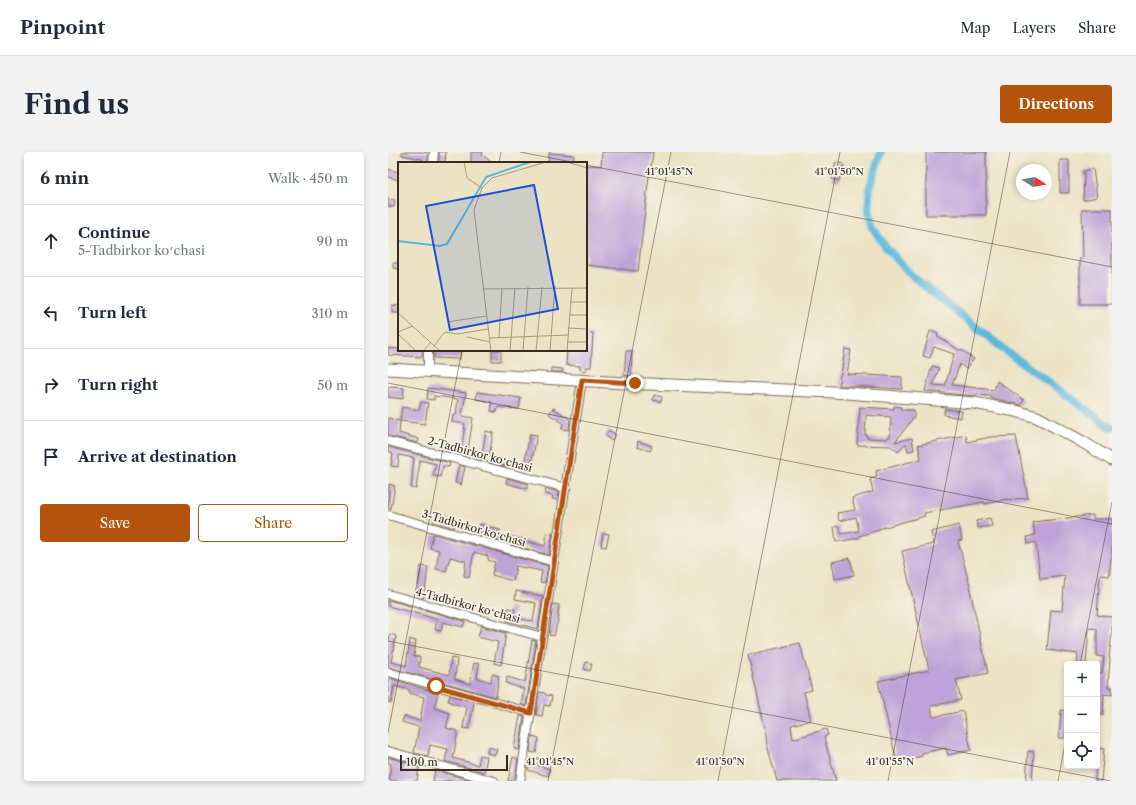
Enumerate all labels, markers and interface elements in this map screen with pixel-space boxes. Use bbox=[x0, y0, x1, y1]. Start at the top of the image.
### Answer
text: Pinpoint bbox=[20, 16, 105, 39]
text: Map bbox=[960, 19, 990, 37]
text: Layers bbox=[1012, 19, 1056, 37]
text: Share bbox=[1078, 19, 1116, 37]
button: Directions bbox=[1000, 85, 1112, 123]
text: Find us bbox=[24, 87, 129, 121]
inset map bbox=[398, 162, 587, 351]
north arrow bbox=[1016, 164, 1052, 200]
text: 41°01'45"N bbox=[645, 165, 693, 178]
text: 41°01'50"N bbox=[814, 165, 864, 178]
text: 6 min bbox=[40, 168, 89, 188]
text: Walk · 450 m bbox=[268, 170, 348, 186]
text: Continue bbox=[78, 223, 150, 242]
icon: ahead bbox=[40, 230, 62, 252]
text: 90 m bbox=[317, 233, 348, 249]
text: 5-Tadbirkor koʻchasi bbox=[78, 242, 205, 258]
icon: left bbox=[40, 302, 62, 324]
text: Turn left bbox=[78, 303, 147, 322]
text: 310 m bbox=[312, 305, 348, 321]
icon: right bbox=[40, 374, 62, 396]
route end bbox=[626, 374, 644, 392]
text: Turn right bbox=[78, 375, 158, 394]
text: 50 m bbox=[317, 377, 348, 393]
street label: 2-Tadbirkor koʻchasi bbox=[426, 433, 535, 475]
icon: arrive bbox=[40, 446, 62, 468]
text: Arrive at destination bbox=[78, 447, 237, 466]
button: Save bbox=[40, 504, 190, 542]
button: Share bbox=[198, 504, 348, 542]
street label: 3-Tadbirkor koʻchasi bbox=[420, 506, 528, 550]
street label: 4-Tadbirkor koʻchasi bbox=[414, 584, 523, 626]
map controls bbox=[1064, 661, 1100, 769]
button: + bbox=[1064, 661, 1100, 697]
route start bbox=[427, 677, 445, 695]
button: − bbox=[1064, 697, 1100, 733]
button: locate bbox=[1064, 733, 1100, 769]
scale bar bbox=[400, 753, 508, 772]
text: 100 m bbox=[406, 755, 438, 769]
text: 41°01'45"N bbox=[526, 755, 574, 768]
text: 41°01'50"N bbox=[695, 755, 745, 768]
text: 41°01'55"N bbox=[866, 755, 914, 768]

